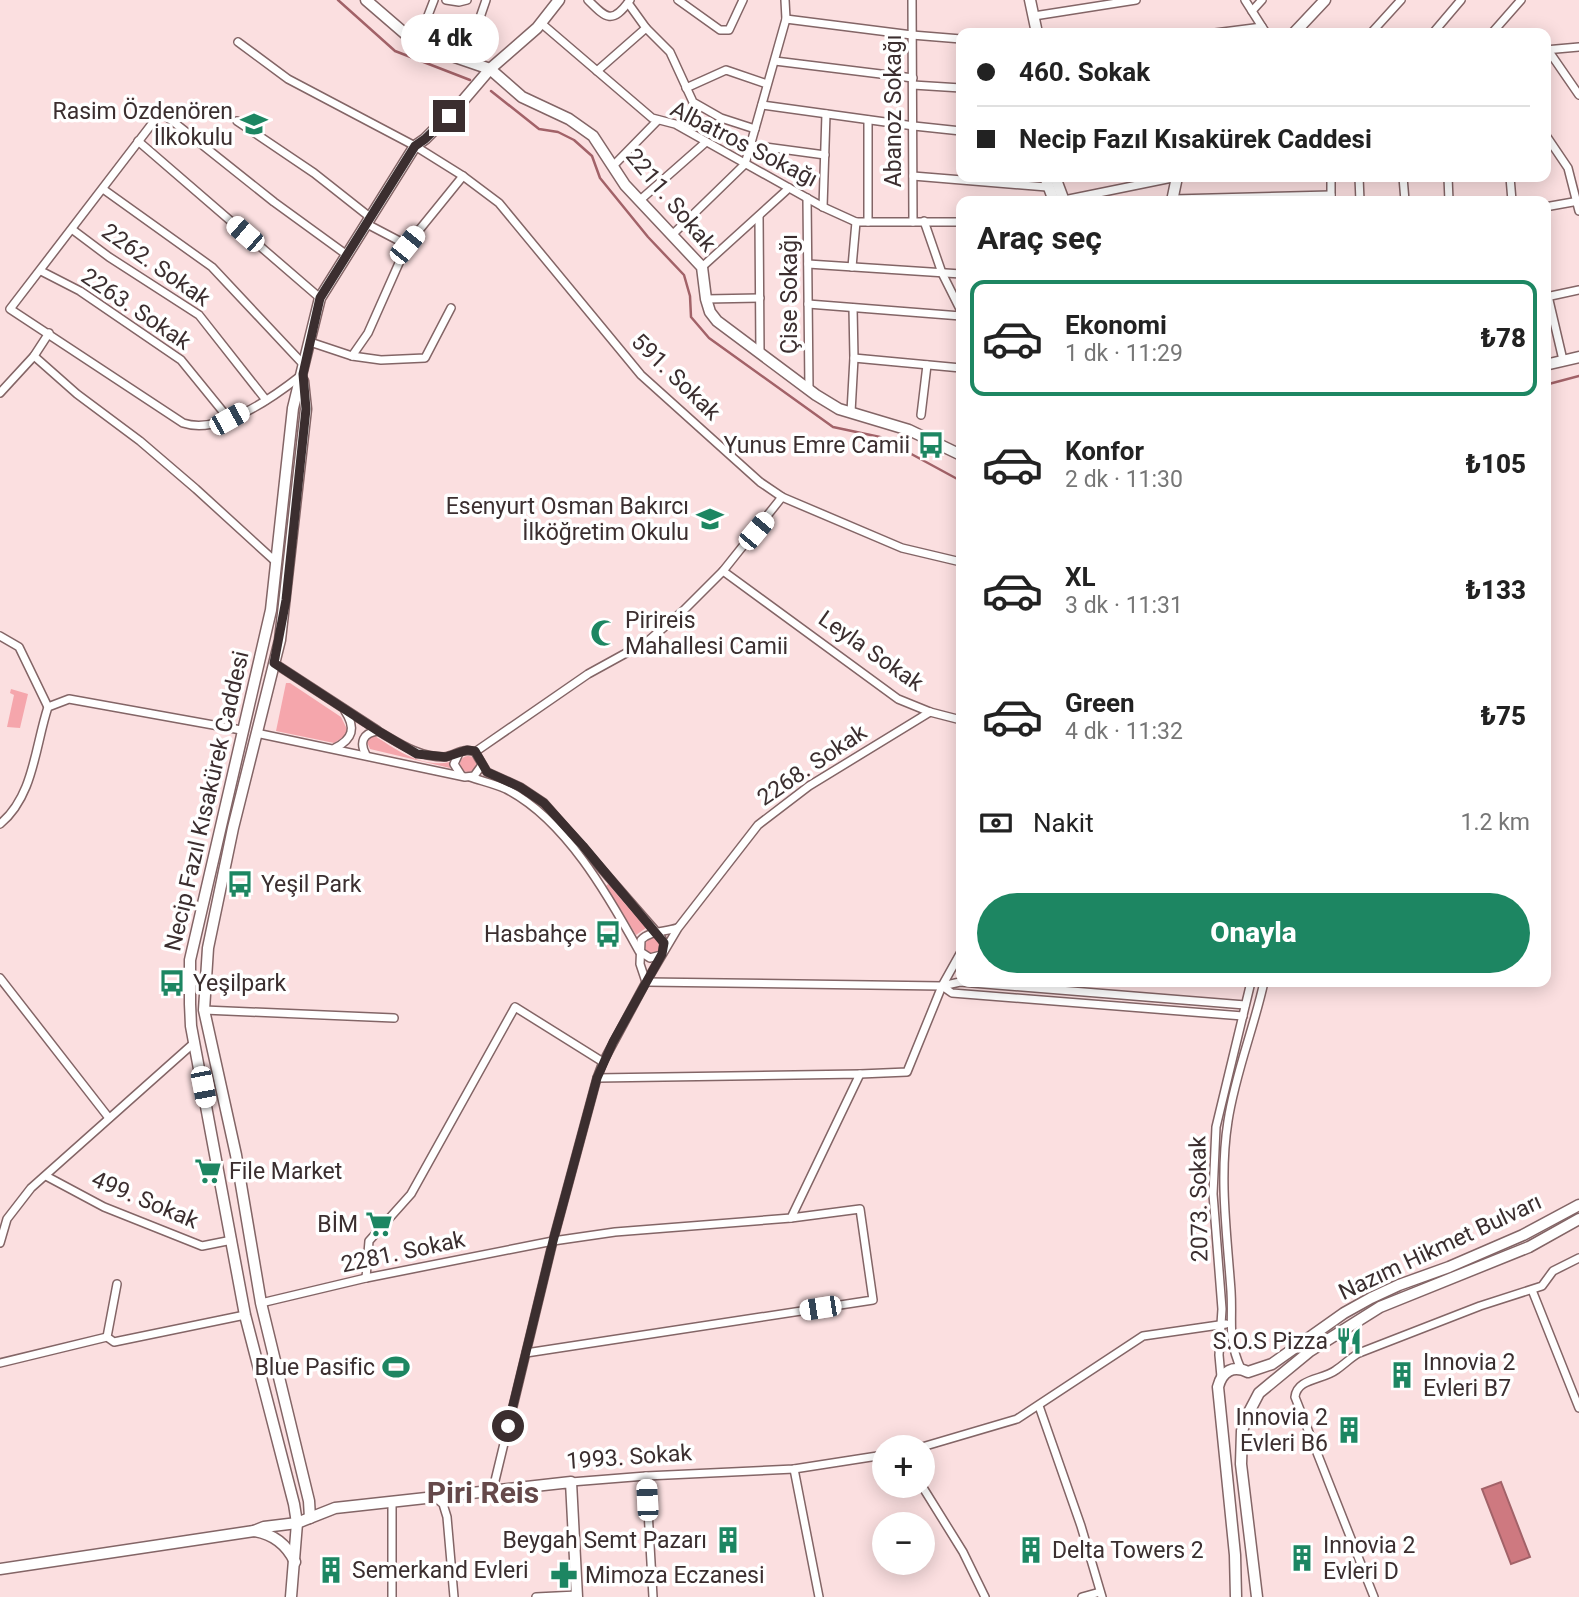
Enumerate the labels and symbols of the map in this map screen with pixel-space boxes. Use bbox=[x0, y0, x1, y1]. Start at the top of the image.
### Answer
callout: 4 dk bbox=[400, 15, 498, 64]
street label: Abanoz Sokağı bbox=[880, 35, 907, 187]
street label: Albatros Sokağı bbox=[666, 95, 822, 193]
place label: Rasim Özdenören İlkokulu bbox=[52, 97, 233, 151]
route end bbox=[433, 100, 465, 132]
school or university icon: Rasim Özdenören İlkokulu bbox=[239, 109, 269, 139]
street label: 2211. Sokak bbox=[620, 143, 722, 257]
car bbox=[223, 212, 268, 256]
street label: 2262. Sokak bbox=[97, 218, 216, 312]
car bbox=[386, 222, 429, 268]
street label: Çise Sokağı bbox=[776, 234, 803, 354]
street label: 2263. Sokak bbox=[76, 263, 196, 356]
street label: 591. Sokak bbox=[626, 328, 726, 426]
car bbox=[206, 400, 253, 438]
bus stop icon: Yunus Emre Camii bbox=[916, 430, 946, 460]
place label: Yunus Emre Camii bbox=[723, 432, 910, 459]
place label: Esenyurt Osman Bakırcı İlköğretim Okulu bbox=[446, 493, 689, 546]
school or university icon: Esenyurt Osman Bakırcı İlköğretim Okulu bbox=[695, 504, 725, 534]
car bbox=[735, 508, 778, 554]
street label: Leyla Sokak bbox=[813, 605, 929, 697]
place label: Pirireis Mahallesi Camii bbox=[625, 607, 788, 660]
mosque icon: Pirireis Mahallesi Camii bbox=[589, 618, 619, 648]
street label: Necip Fazıl Kısakürek Caddesi bbox=[159, 648, 255, 954]
street label: 2268. Sokak bbox=[752, 718, 872, 811]
bus stop icon: Yeşil Park bbox=[225, 869, 255, 899]
place label: Yeşil Park bbox=[261, 871, 362, 898]
bus stop icon: Hasbahçe bbox=[593, 919, 623, 949]
place label: Hasbahçe bbox=[484, 921, 587, 948]
bus stop icon: Yeşilpark bbox=[157, 968, 187, 998]
place label: Yeşilpark bbox=[193, 970, 287, 997]
car bbox=[189, 1064, 218, 1110]
street label: 2073. Sokak bbox=[1184, 1135, 1214, 1262]
supermarket icon: File Market bbox=[193, 1156, 223, 1186]
place label: File Market bbox=[229, 1158, 342, 1185]
street label: 499. Sokak bbox=[88, 1165, 203, 1235]
street label: Nazım Hikmet Bulvarı bbox=[1334, 1188, 1546, 1306]
supermarket icon: BİM bbox=[364, 1209, 394, 1239]
place label: BİM bbox=[317, 1211, 358, 1238]
street label: 2281. Sokak bbox=[339, 1226, 468, 1278]
car bbox=[798, 1294, 843, 1322]
restaurant icon: S.O.S Pizza bbox=[1334, 1326, 1364, 1356]
place label: S.O.S Pizza bbox=[1213, 1328, 1328, 1355]
place label: Innovia 2 Evleri B7 bbox=[1423, 1349, 1516, 1402]
sports icon: Blue Pasific bbox=[381, 1352, 411, 1382]
place label: Blue Pasific bbox=[255, 1354, 375, 1381]
building icon: Innovia 2 Evleri B7 bbox=[1387, 1360, 1417, 1390]
place label: Innovia 2 Evleri B6 bbox=[1236, 1404, 1328, 1457]
route start bbox=[492, 1410, 524, 1442]
building icon: Innovia 2 Evleri B6 bbox=[1334, 1415, 1364, 1445]
street label: 1993. Sokak bbox=[565, 1439, 693, 1475]
district label: Piri Reis bbox=[427, 1475, 539, 1510]
car bbox=[636, 1478, 659, 1522]
building icon: Beygah Semt Pazarı bbox=[713, 1525, 743, 1555]
place label: Beygah Semt Pazarı bbox=[503, 1527, 707, 1554]
place label: Innovia 2 Evleri D bbox=[1323, 1532, 1416, 1585]
building icon: Delta Towers 2 bbox=[1016, 1535, 1046, 1565]
place label: Delta Towers 2 bbox=[1052, 1537, 1204, 1564]
building icon: Innovia 2 Evleri D bbox=[1287, 1543, 1317, 1573]
building icon: Semerkand Evleri bbox=[316, 1555, 346, 1585]
place label: Semerkand Evleri bbox=[352, 1557, 529, 1584]
pharmacy icon: Mimoza Eczanesi bbox=[549, 1560, 579, 1590]
place label: Mimoza Eczanesi bbox=[585, 1562, 765, 1589]

